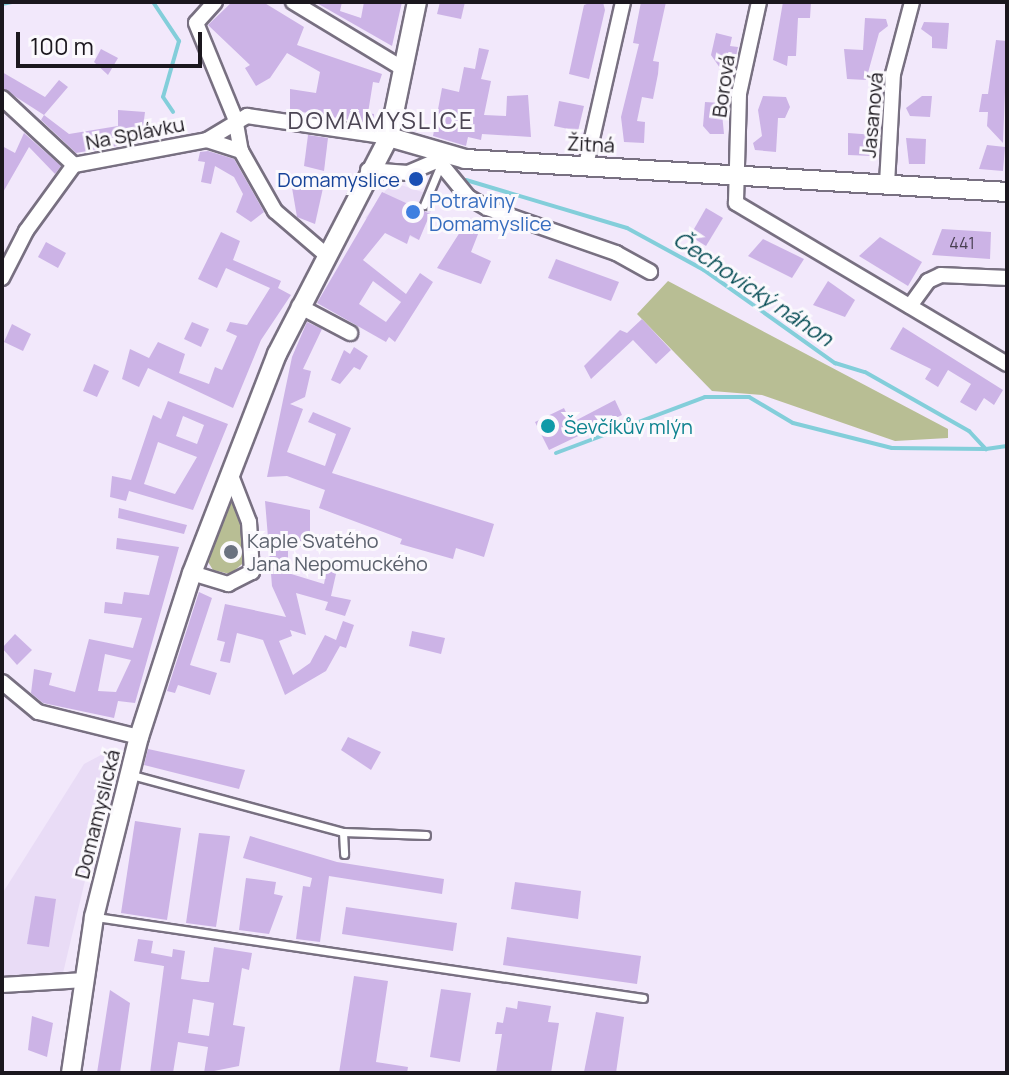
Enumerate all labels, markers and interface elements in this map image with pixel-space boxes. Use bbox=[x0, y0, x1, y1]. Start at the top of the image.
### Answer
scale bar bbox=[20, 16, 206, 66]
text: 100 m bbox=[30, 29, 94, 62]
street label: Borová bbox=[707, 53, 739, 119]
street label: Jasanová bbox=[856, 71, 888, 159]
district label: DOMAMYSLICE bbox=[287, 106, 475, 134]
street label: Na Splávku bbox=[83, 112, 187, 154]
street label: Žitná bbox=[566, 131, 616, 157]
place label: Domamyslice bbox=[277, 167, 400, 191]
marker: Domamyslice bbox=[407, 170, 425, 188]
place label: Potraviny Domamyslice bbox=[429, 188, 552, 235]
marker: Potraviny Domamyslice bbox=[404, 203, 422, 221]
water label: Čechovický náhon bbox=[668, 226, 838, 352]
house number: 441 bbox=[949, 233, 975, 253]
place label: Ševčíkův mlýn bbox=[564, 414, 693, 438]
marker: Ševčíkův mlýn bbox=[539, 417, 557, 435]
place label: Kaple Svatého Jana Nepomuckého bbox=[247, 528, 428, 575]
marker: Kaple Svatého Jana Nepomuckého bbox=[222, 543, 240, 561]
street label: Domamyslická bbox=[69, 747, 125, 881]

